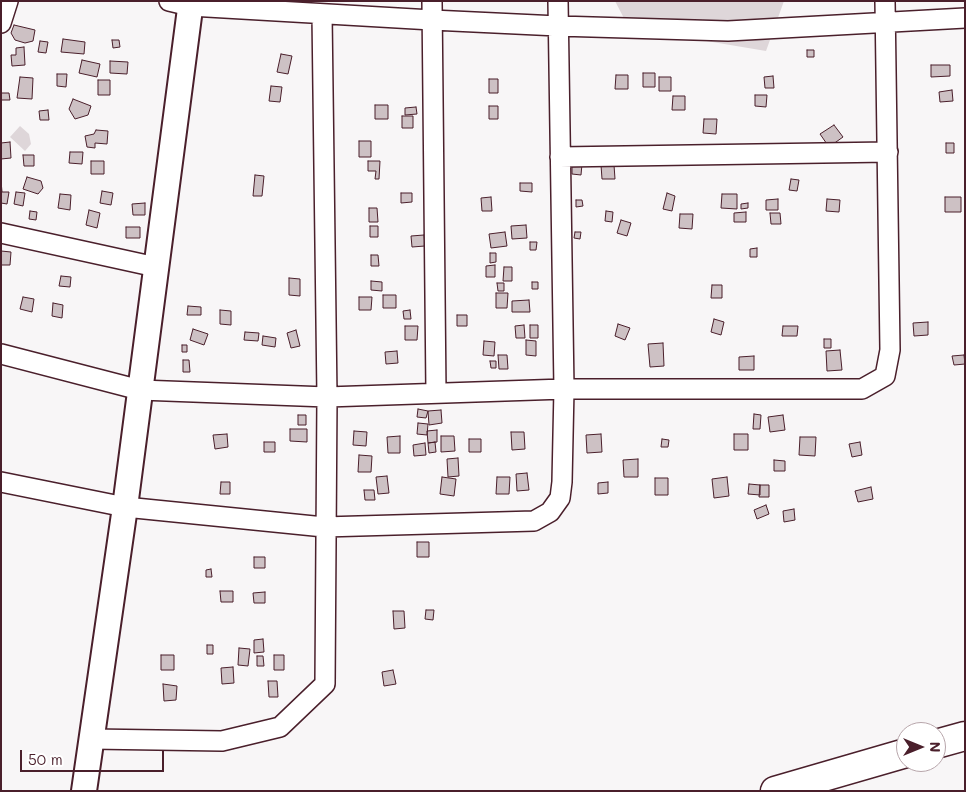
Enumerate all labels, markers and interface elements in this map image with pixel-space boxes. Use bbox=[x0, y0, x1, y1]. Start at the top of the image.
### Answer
north arrow bbox=[896, 722, 946, 772]
scale bar bbox=[22, 740, 166, 772]
text: N bbox=[926, 742, 945, 752]
text: 50 m bbox=[28, 749, 63, 769]

